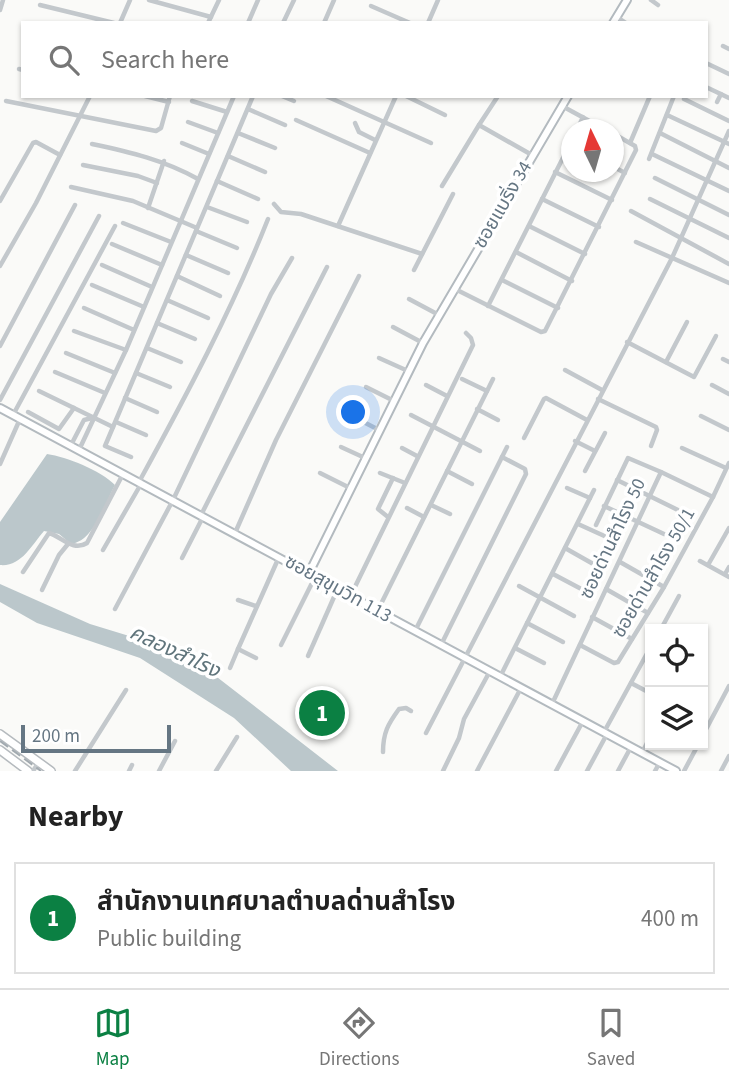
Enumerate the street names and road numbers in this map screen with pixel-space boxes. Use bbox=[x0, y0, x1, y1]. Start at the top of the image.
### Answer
street label: ซอยแบริ่ง 34 bbox=[467, 156, 539, 254]
street label: ซอยด่านสำโรง 50 bbox=[573, 474, 653, 604]
street label: ซอยด่านสำโรง 50/1 bbox=[606, 503, 702, 643]
street label: ซอยสุขุมวิท 113 bbox=[280, 548, 396, 630]

